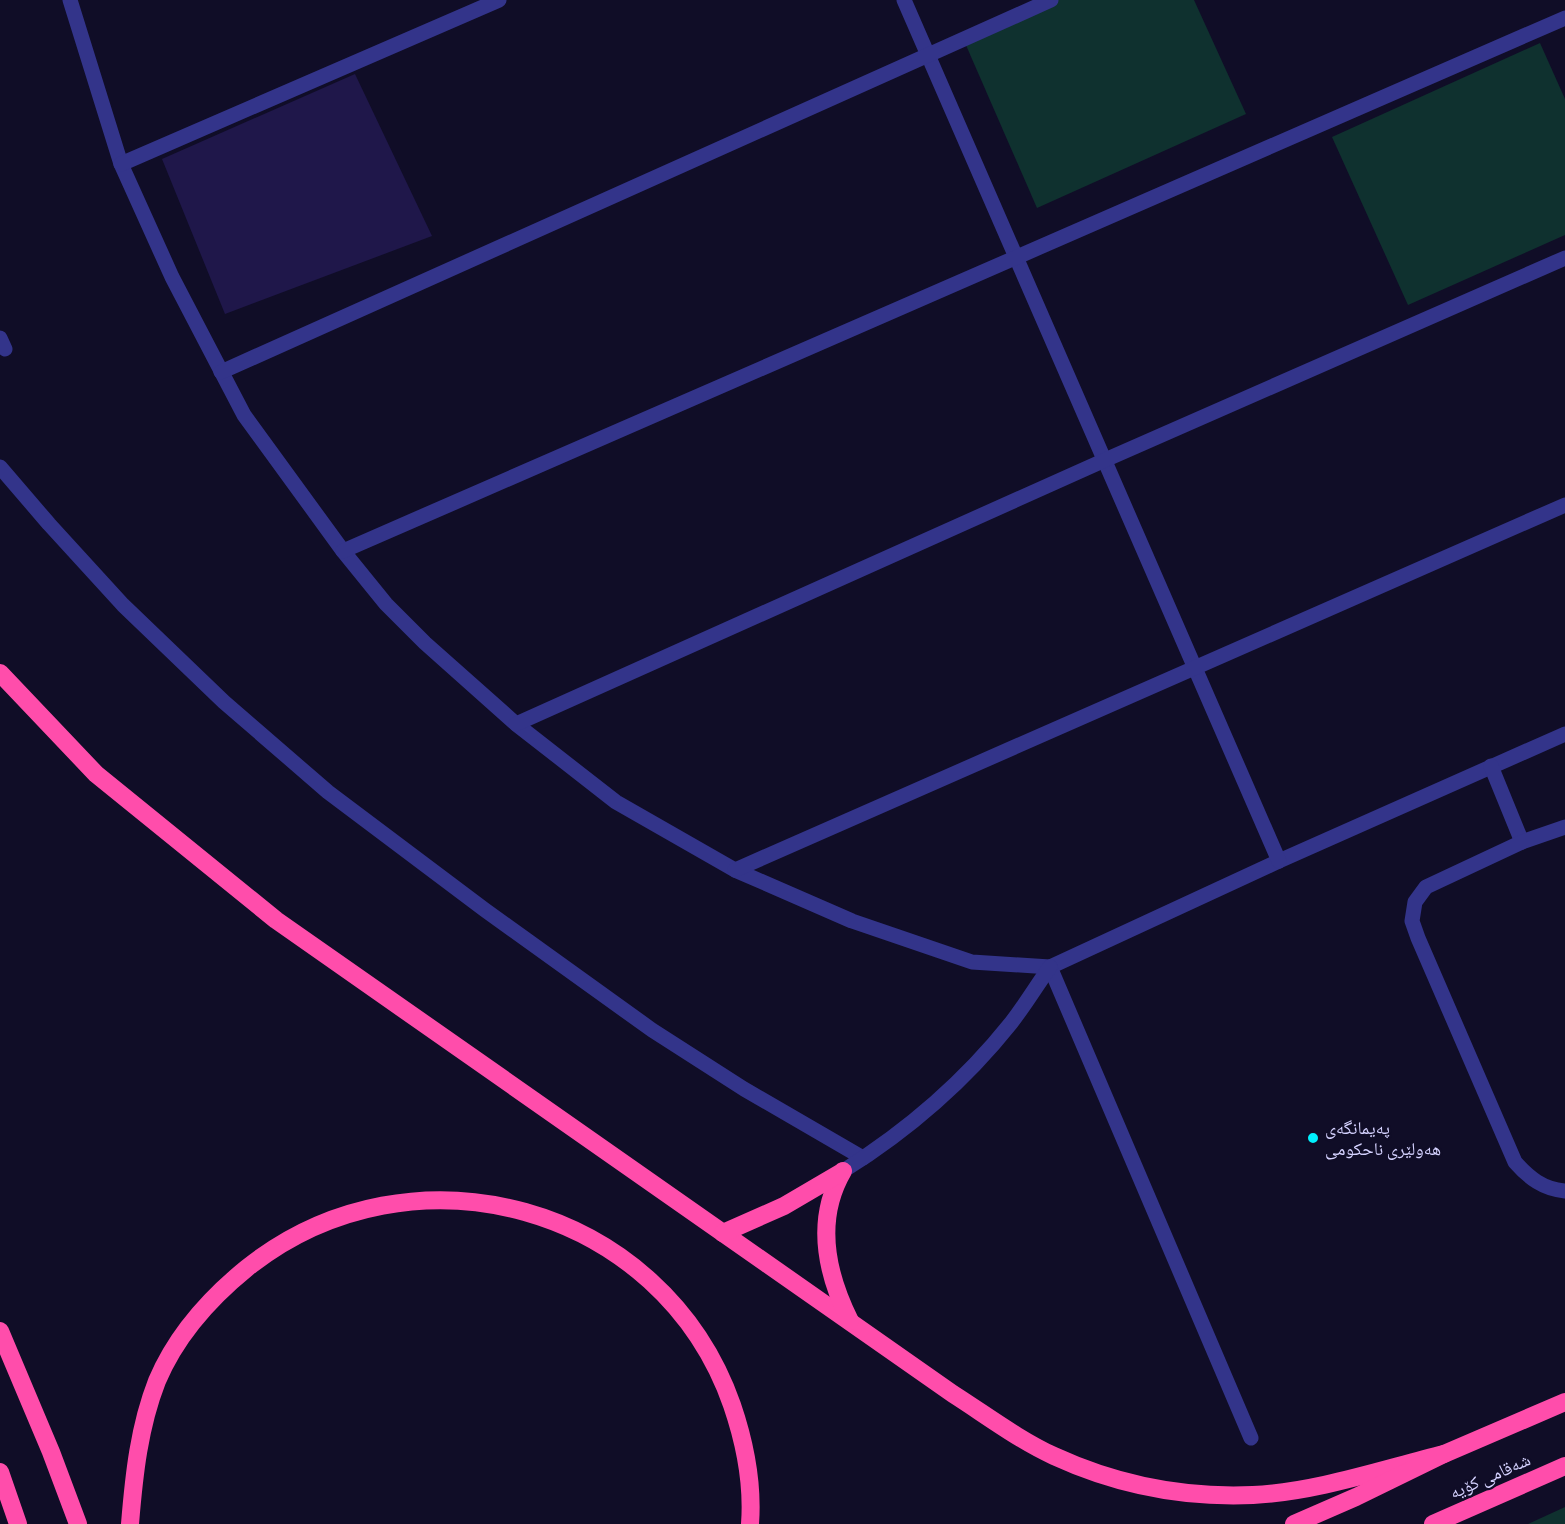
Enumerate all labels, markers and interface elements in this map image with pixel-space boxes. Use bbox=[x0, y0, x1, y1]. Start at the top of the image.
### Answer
place label: پەیمانگەی هەولێری ناحکومی bbox=[1325, 1116, 1441, 1160]
marker: پەیمانگەی هەولێری ناحکومی bbox=[1306, 1131, 1320, 1145]
street label: شەقامی کۆیە bbox=[1446, 1447, 1534, 1504]

